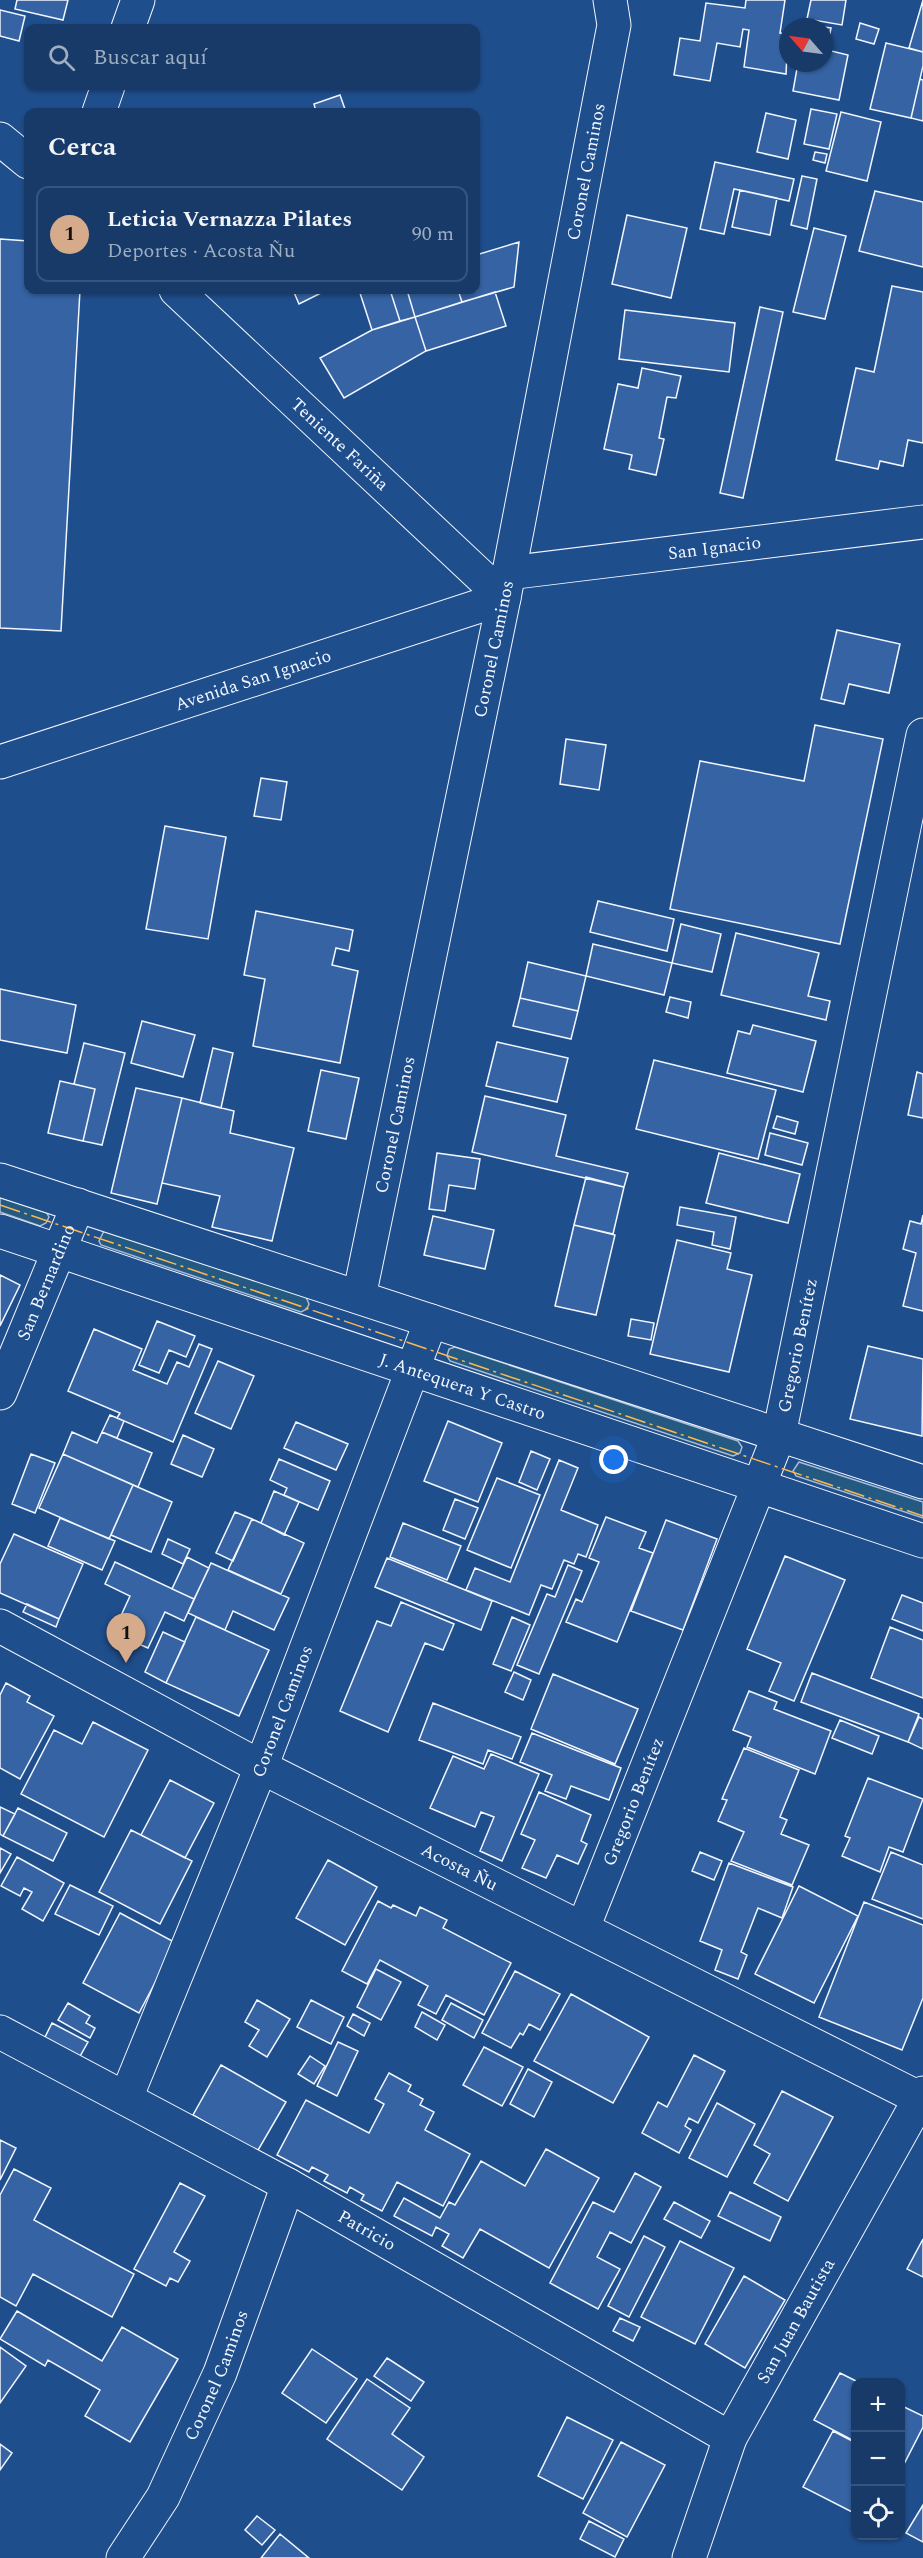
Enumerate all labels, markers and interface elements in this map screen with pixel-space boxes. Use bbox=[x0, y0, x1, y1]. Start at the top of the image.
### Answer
north arrow bbox=[779, 18, 833, 72]
search box bbox=[24, 24, 480, 90]
icon: search bbox=[45, 41, 78, 74]
text: Buscar aquí bbox=[93, 41, 207, 74]
street label: Coronel Caminos bbox=[560, 101, 613, 243]
text: Cerca bbox=[48, 127, 116, 167]
text: Leticia Vernazza Pilates bbox=[107, 203, 352, 236]
text: 1 bbox=[64, 219, 75, 249]
text: 90 m bbox=[412, 219, 454, 249]
text: Deportes · Acosta Ñu bbox=[107, 236, 295, 266]
street label: Teniente Fariña bbox=[284, 391, 395, 497]
street label: San Ignacio bbox=[666, 529, 763, 567]
street label: Coronel Caminos bbox=[467, 578, 521, 720]
street label: Avenida San Ignacio bbox=[171, 642, 335, 718]
street label: Coronel Caminos bbox=[368, 1054, 423, 1196]
street label: San Bernardino bbox=[10, 1220, 83, 1345]
street label: Gregorio Benítez bbox=[771, 1276, 825, 1415]
street label: J. Antequera Y Castro bbox=[376, 1346, 549, 1427]
your location bbox=[599, 1445, 628, 1474]
pin: 1 bbox=[106, 1614, 146, 1663]
street label: Coronel Caminos bbox=[245, 1642, 320, 1782]
street label: Gregorio Benítez bbox=[596, 1733, 672, 1870]
street label: Acosta Ñu bbox=[416, 1837, 503, 1898]
street label: Patricio bbox=[332, 2203, 401, 2258]
street label: San Juan Bautista bbox=[750, 2253, 842, 2389]
street label: Coronel Caminos bbox=[178, 2306, 256, 2445]
map controls bbox=[851, 2378, 905, 2540]
button: + bbox=[851, 2378, 905, 2432]
button: − bbox=[851, 2432, 905, 2486]
button: locate bbox=[851, 2486, 905, 2540]

